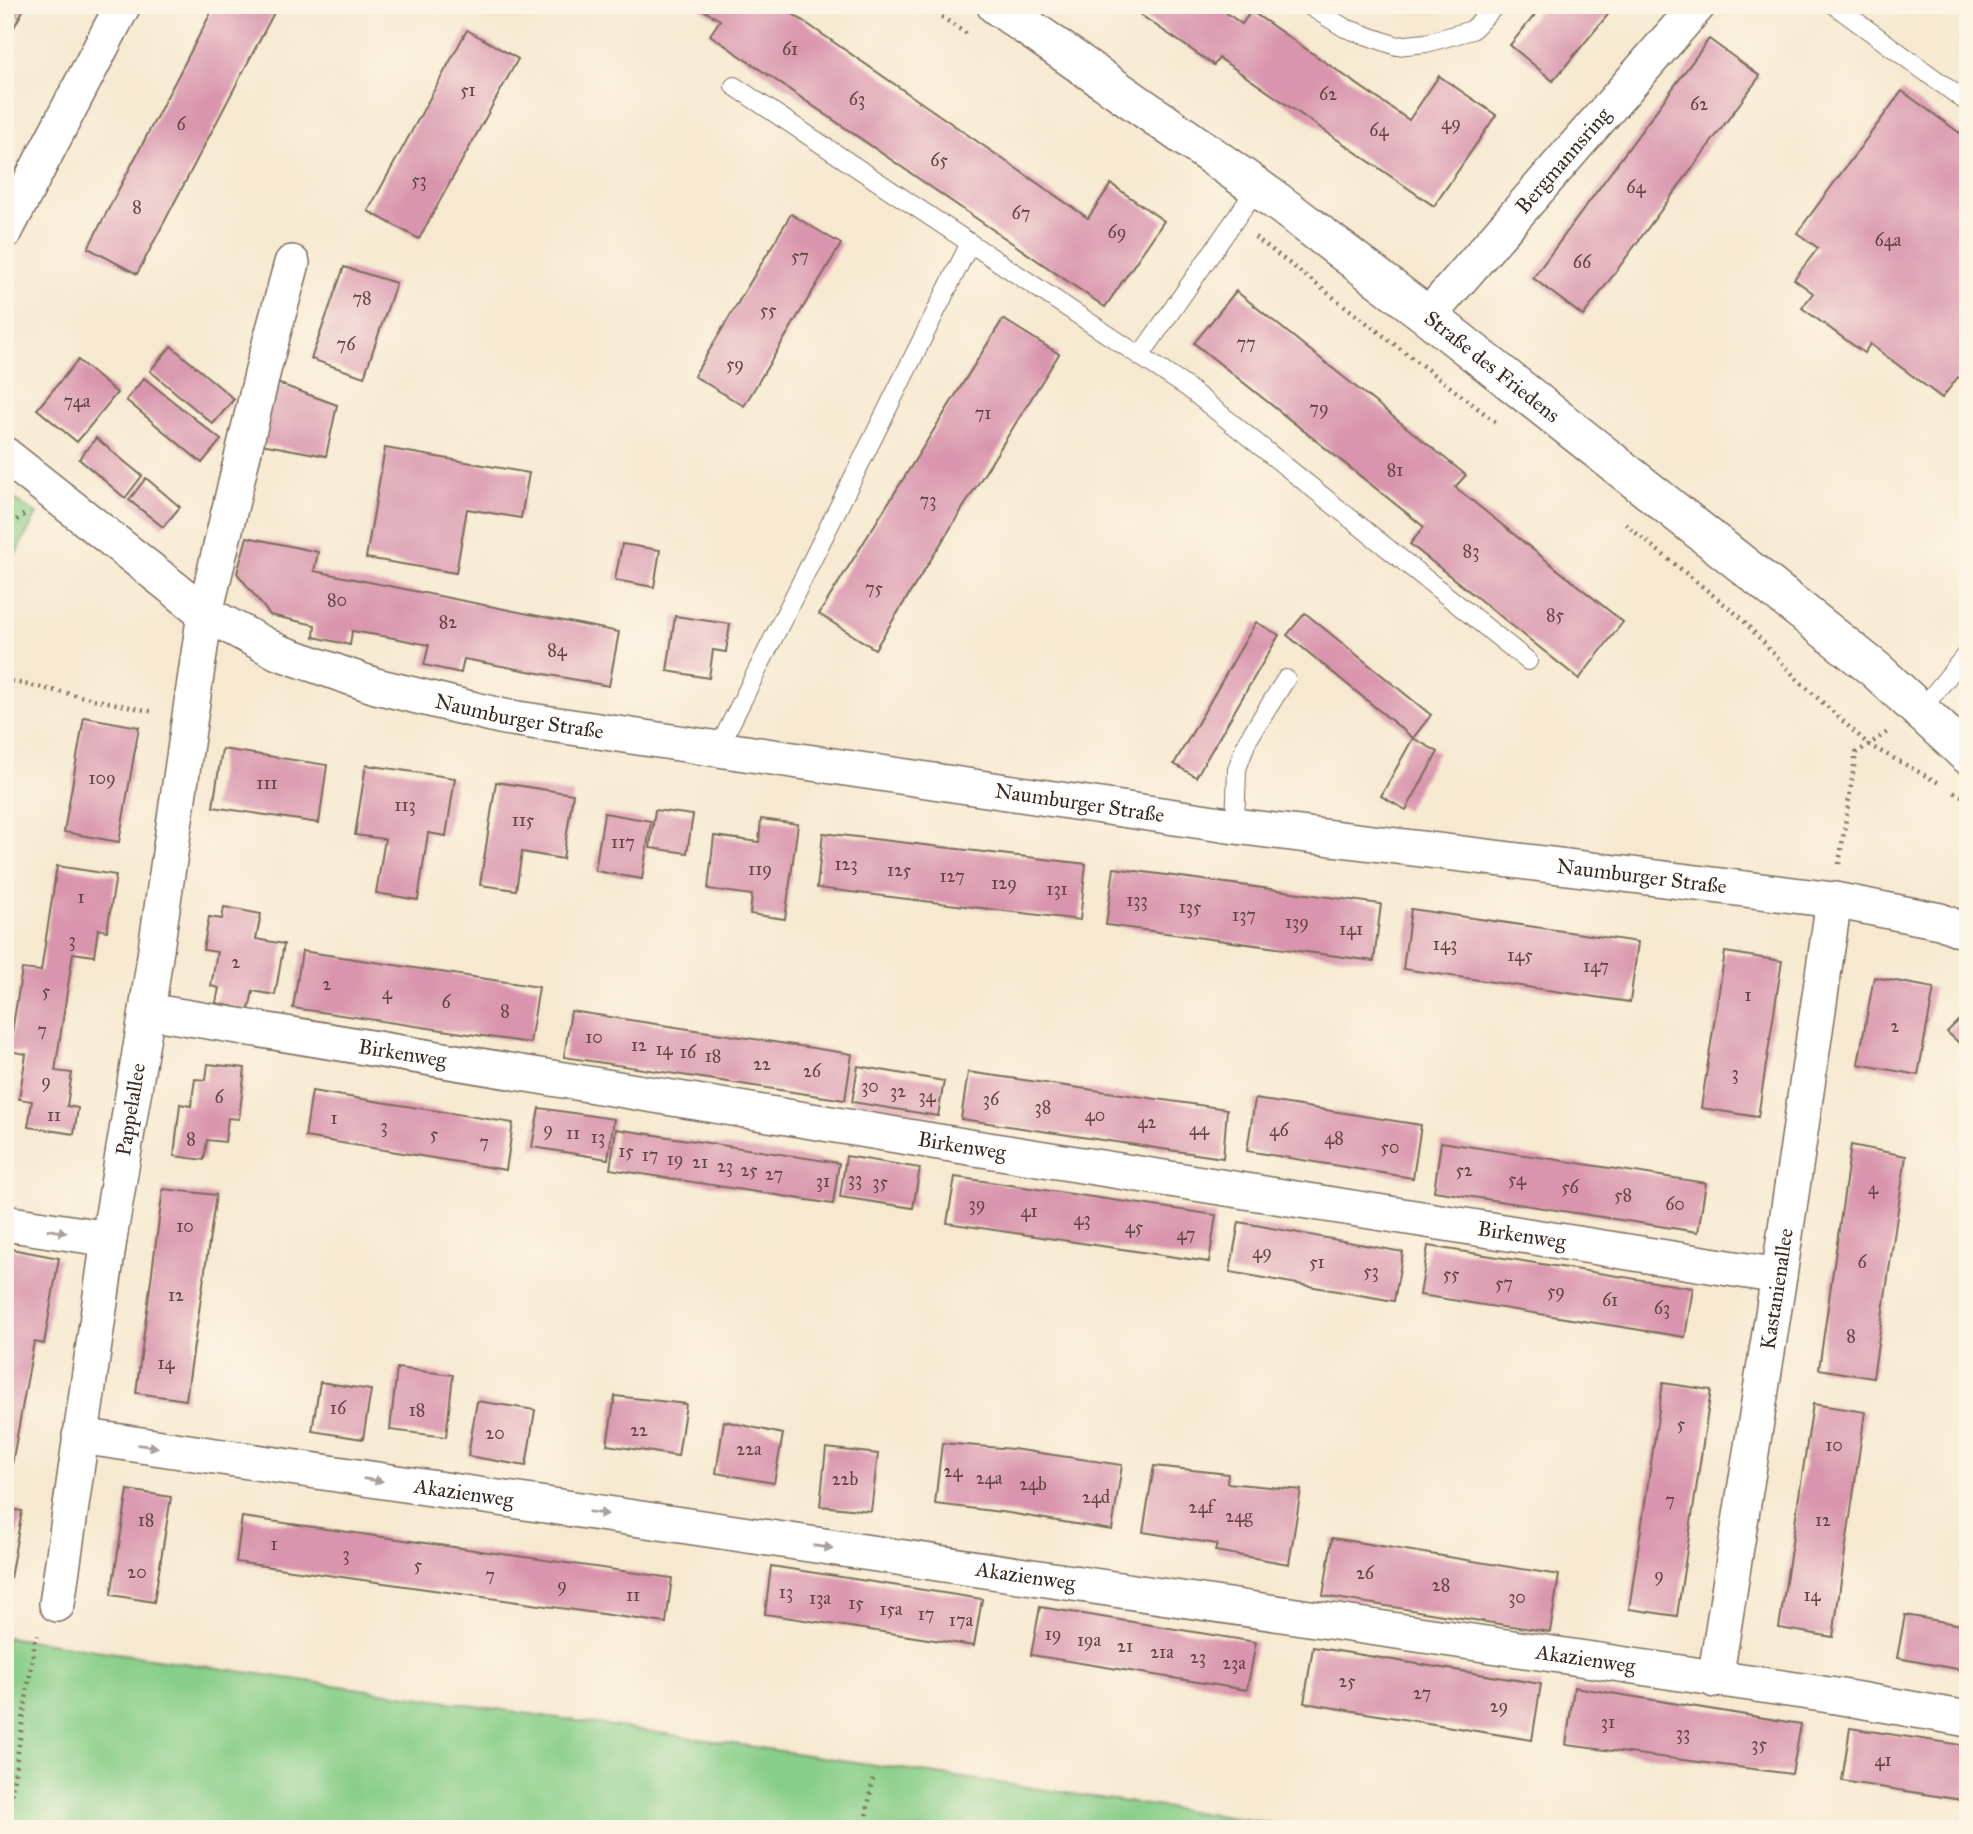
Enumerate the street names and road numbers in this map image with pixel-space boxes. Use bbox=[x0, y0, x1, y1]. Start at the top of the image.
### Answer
street label: Bergmannsring bbox=[1510, 102, 1616, 219]
street label: Straße des Friedens bbox=[1419, 305, 1565, 428]
street label: Naumburger Straße bbox=[432, 688, 606, 745]
street label: Naumburger Straße bbox=[993, 777, 1166, 828]
street label: Naumburger Straße bbox=[1555, 853, 1728, 900]
street label: Birkenweg bbox=[357, 1033, 449, 1073]
street label: Pappelallee bbox=[110, 1061, 151, 1158]
street label: Birkenweg bbox=[916, 1126, 1008, 1166]
street label: Birkenweg bbox=[1476, 1215, 1568, 1255]
street label: Kastanienallee bbox=[1755, 1226, 1799, 1351]
street label: Akazienweg bbox=[411, 1472, 515, 1513]
street label: Akazienweg bbox=[973, 1556, 1077, 1596]
street label: Akazienweg bbox=[1533, 1639, 1637, 1679]

